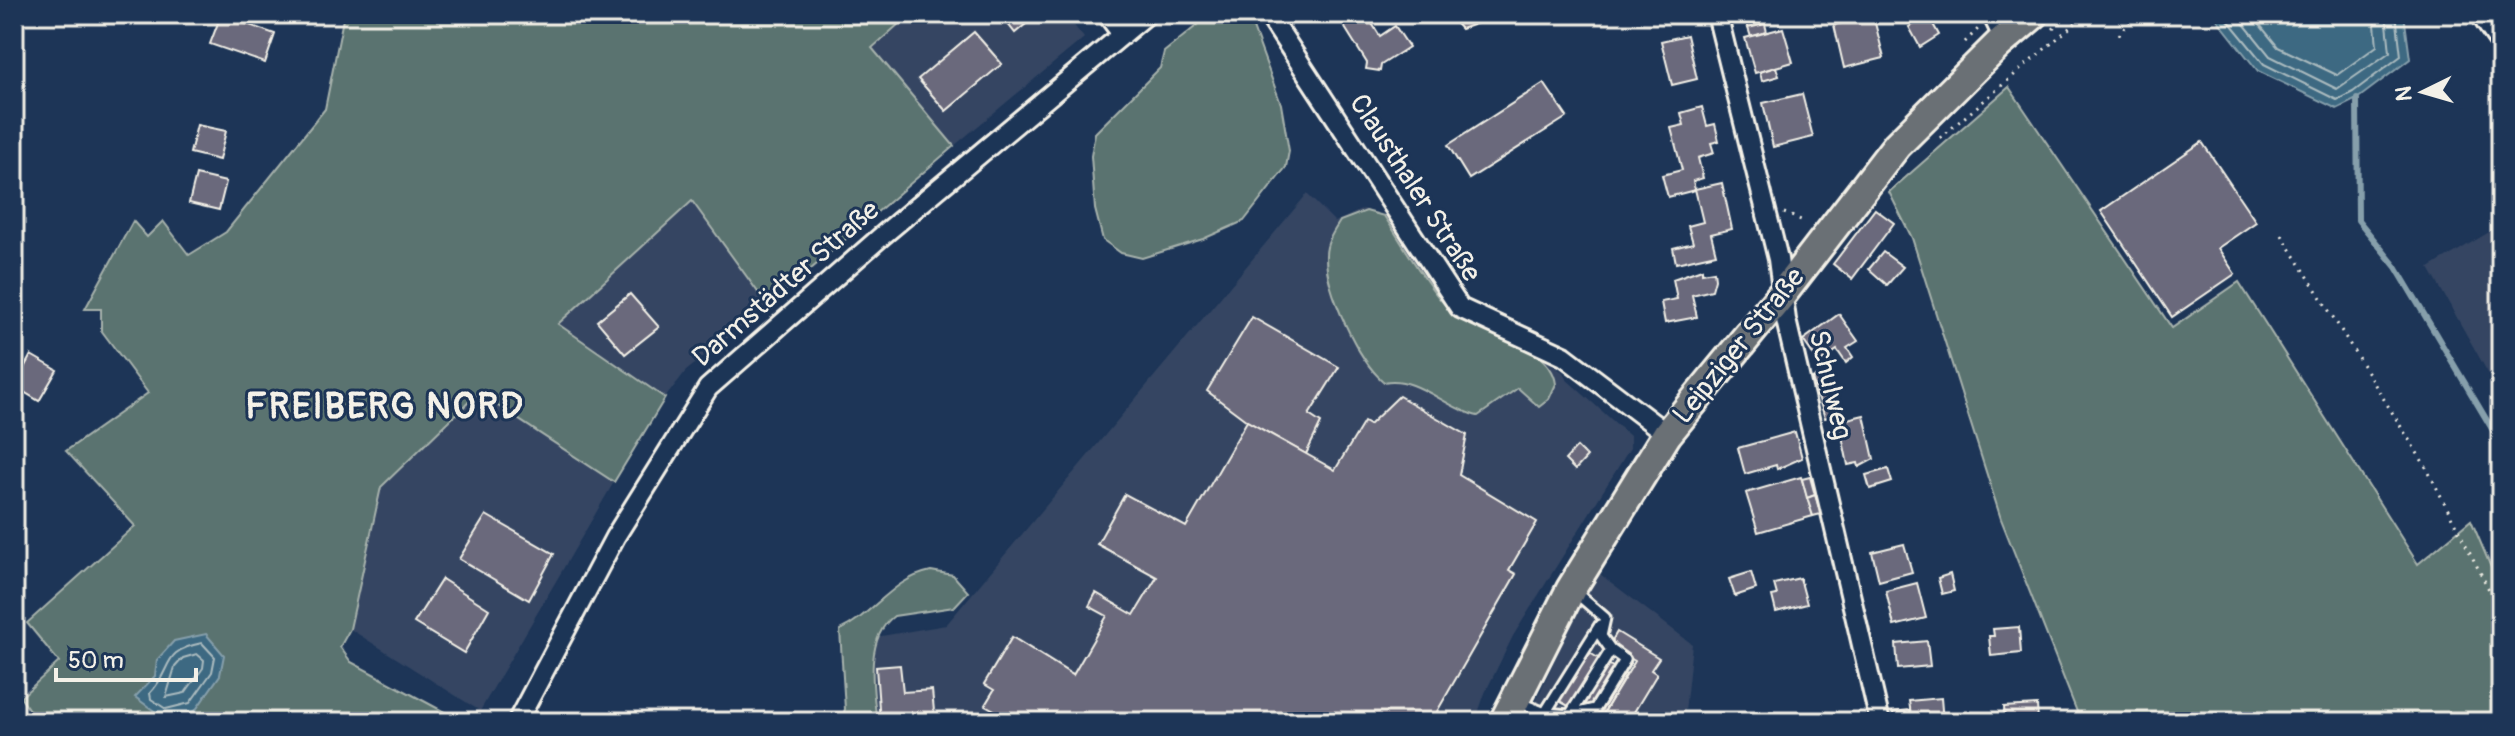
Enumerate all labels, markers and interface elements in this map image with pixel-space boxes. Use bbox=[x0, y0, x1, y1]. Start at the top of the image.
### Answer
north arrow bbox=[2383, 52, 2463, 132]
text: N bbox=[2389, 85, 2419, 102]
street label: Clausthaler Straße bbox=[1341, 88, 1489, 289]
street label: Darmstädter Straße bbox=[685, 193, 887, 375]
street label: Leipziger Straße bbox=[1665, 261, 1813, 431]
street label: Schulweg bbox=[1800, 327, 1860, 443]
district label: FREIBERG NORD bbox=[245, 384, 525, 429]
scale bar bbox=[56, 632, 196, 682]
text: 50 m bbox=[68, 646, 124, 675]

